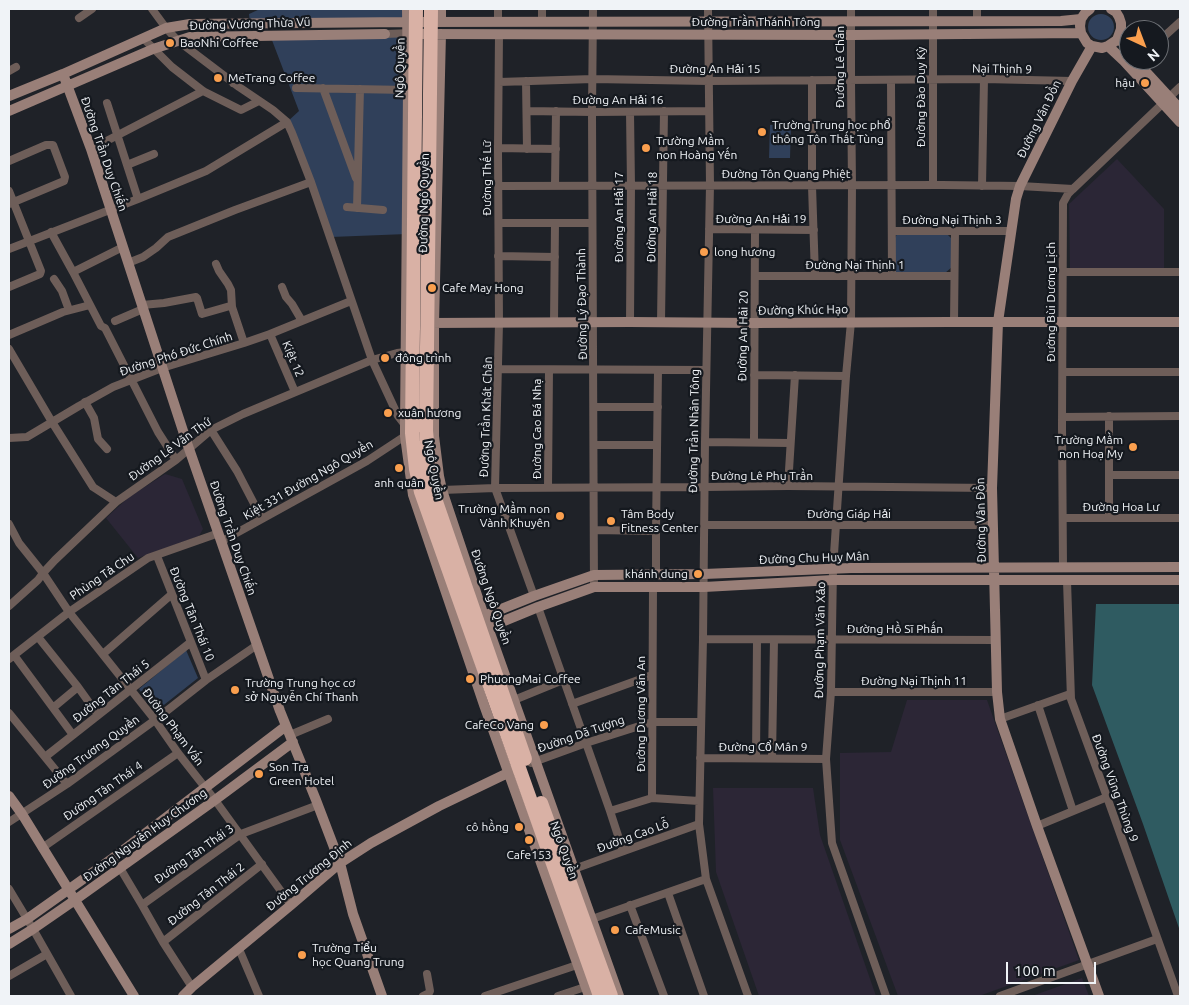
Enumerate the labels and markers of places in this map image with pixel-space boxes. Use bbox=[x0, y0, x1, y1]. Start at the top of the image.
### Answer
place label: BaoNhi Coffee bbox=[180, 36, 259, 50]
marker: BaoNhi Coffee bbox=[164, 37, 176, 49]
place label: MeTrang Coffee bbox=[228, 71, 315, 85]
marker: MeTrang Coffee bbox=[212, 72, 224, 84]
place label: hậu bbox=[1115, 76, 1135, 90]
marker: hậu bbox=[1139, 77, 1151, 89]
place label: Trường Trung học phổ thông Tôn Thất Tùng bbox=[772, 118, 891, 146]
marker: Trường Trung học phổ thông Tôn Thất Tùng bbox=[756, 126, 768, 138]
place label: Trường Mầm non Hoàng Yến bbox=[656, 134, 737, 162]
marker: Trường Mầm non Hoàng Yến bbox=[640, 142, 652, 154]
place label: long hương bbox=[714, 245, 775, 259]
marker: long hương bbox=[698, 246, 710, 258]
place label: Cafe May Hong bbox=[442, 281, 524, 295]
marker: Cafe May Hong bbox=[426, 282, 438, 294]
place label: đông trình bbox=[395, 351, 451, 365]
marker: đông trình bbox=[379, 352, 391, 364]
place label: xuân hương bbox=[398, 406, 461, 420]
marker: xuân hương bbox=[382, 407, 394, 419]
place label: Trường Mầm non Hoạ My bbox=[1055, 433, 1123, 461]
marker: Trường Mầm non Hoạ My bbox=[1127, 441, 1139, 453]
marker: anh quân bbox=[393, 462, 405, 474]
place label: anh quân bbox=[374, 476, 424, 490]
place label: Trường Mầm non Vành Khuyên bbox=[458, 502, 550, 530]
place label: Tâm Body Fitness Center bbox=[621, 507, 698, 535]
marker: Trường Mầm non Vành Khuyên bbox=[554, 510, 566, 522]
marker: Tâm Body Fitness Center bbox=[605, 515, 617, 527]
place label: khánh dung bbox=[625, 567, 688, 581]
marker: khánh dung bbox=[692, 568, 704, 580]
place label: PhuongMai Coffee bbox=[480, 672, 581, 686]
marker: PhuongMai Coffee bbox=[464, 673, 476, 685]
place label: Trường Trung học cơ sở Nguyễn Chí Thanh bbox=[245, 676, 358, 704]
marker: Trường Trung học cơ sở Nguyễn Chí Thanh bbox=[229, 684, 241, 696]
place label: CafeCo Vang bbox=[465, 718, 534, 732]
marker: CafeCo Vang bbox=[538, 719, 550, 731]
place label: Son Tra Green Hotel bbox=[269, 760, 334, 788]
marker: Son Tra Green Hotel bbox=[253, 768, 265, 780]
place label: cô hồng bbox=[466, 820, 509, 834]
marker: cô hồng bbox=[513, 821, 525, 833]
marker: Cafe153 bbox=[523, 834, 535, 846]
place label: Cafe153 bbox=[506, 848, 552, 862]
place label: CafeMusic bbox=[625, 923, 681, 937]
marker: CafeMusic bbox=[609, 924, 621, 936]
place label: Trường Tiểu học Quang Trung bbox=[312, 941, 404, 969]
marker: Trường Tiểu học Quang Trung bbox=[296, 949, 308, 961]

